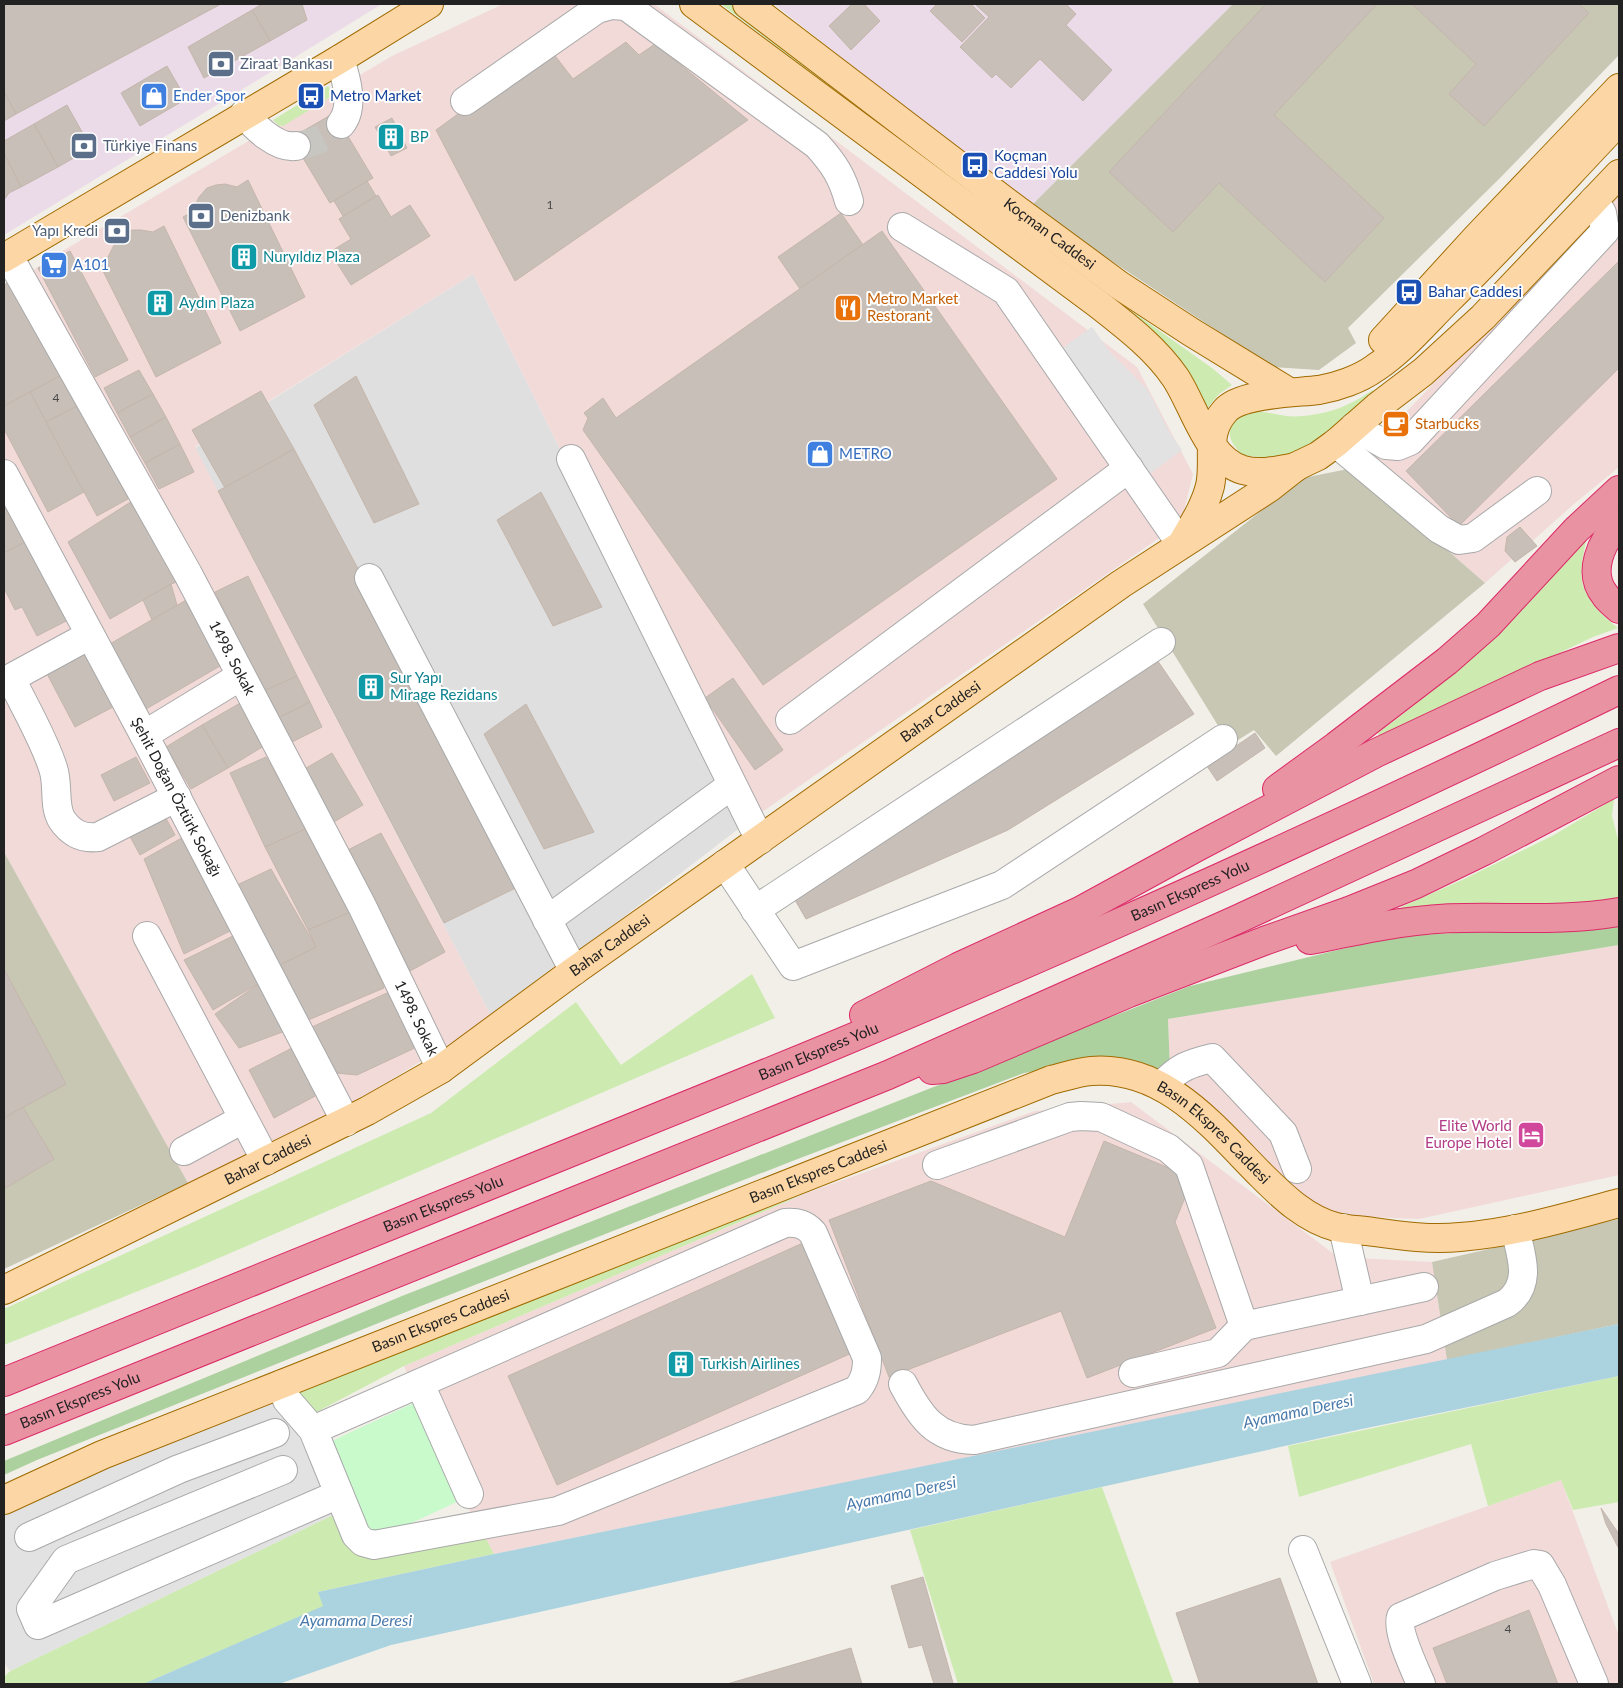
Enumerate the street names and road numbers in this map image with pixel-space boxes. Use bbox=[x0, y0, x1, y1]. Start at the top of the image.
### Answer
street label: Koçman Caddesi bbox=[1001, 193, 1100, 273]
street label: 1498. Sokak bbox=[206, 617, 260, 698]
street label: Bahar Caddesi bbox=[896, 676, 984, 745]
street label: Şehit Doğan Öztürk Sokağı bbox=[128, 714, 226, 879]
street label: Basın Ekspress Yolu bbox=[1128, 855, 1252, 924]
street label: Bahar Caddesi bbox=[566, 910, 653, 979]
street label: 1498. Sokak bbox=[391, 977, 443, 1059]
street label: Basın Ekspress Yolu bbox=[756, 1018, 881, 1084]
street label: Basın Ekspres Caddesi bbox=[1154, 1076, 1274, 1187]
street label: Bahar Caddesi bbox=[221, 1130, 313, 1188]
street label: Basın Ekspres Caddesi bbox=[747, 1136, 889, 1206]
street label: Basın Ekspress Yolu bbox=[380, 1171, 506, 1235]
street label: Basın Ekspres Caddesi bbox=[369, 1285, 512, 1355]
street label: Basın Ekspress Yolu bbox=[17, 1367, 142, 1432]

